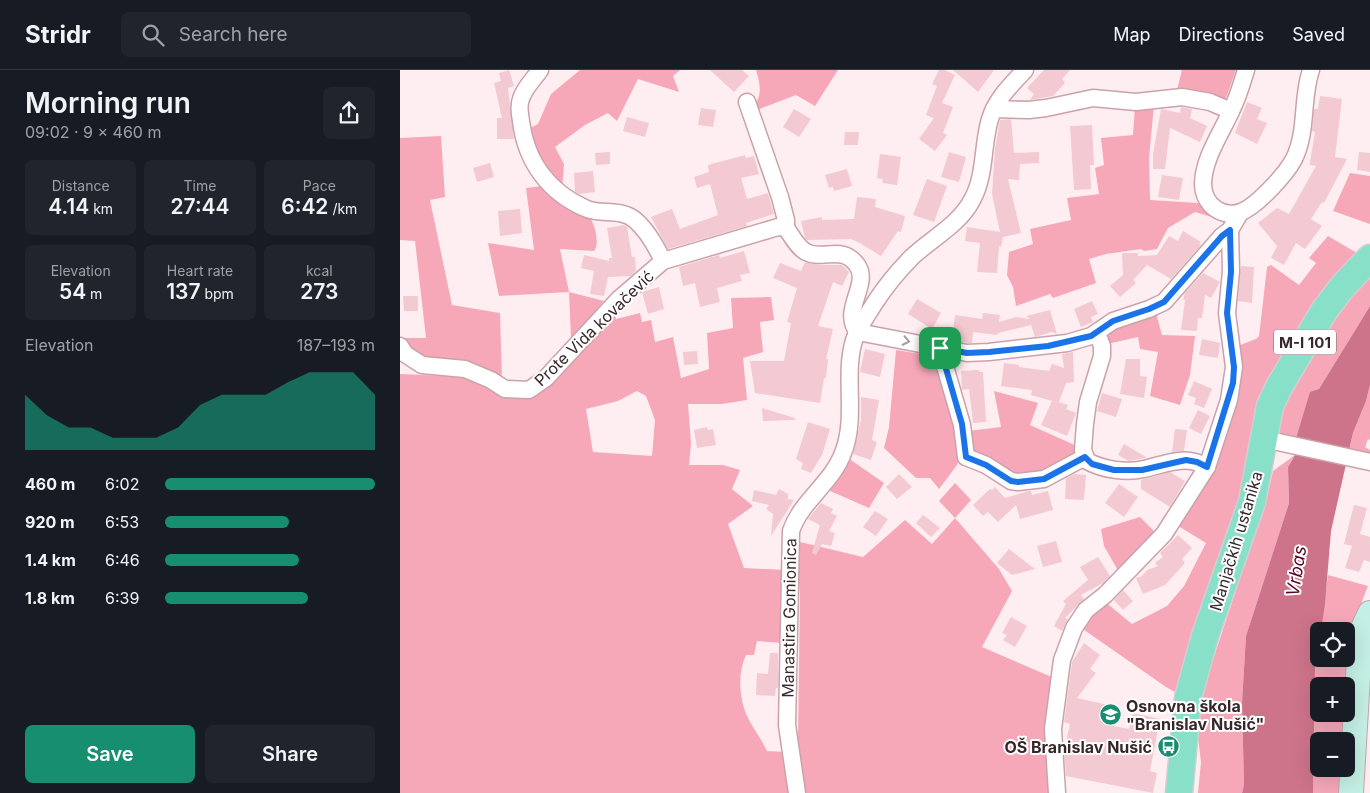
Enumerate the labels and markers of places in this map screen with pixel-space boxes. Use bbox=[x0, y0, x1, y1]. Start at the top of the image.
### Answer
pin bbox=[919, 327, 961, 369]
place label: Osnovna škola "Branislav Nušić" bbox=[1126, 696, 1264, 734]
school or university icon: Osnovna škola "Branislav Nušić" bbox=[1098, 703, 1122, 727]
bus stop icon: OŠ Branislav Nušić bbox=[1156, 735, 1180, 759]
place label: OŠ Branislav Nušić bbox=[1004, 737, 1152, 757]

